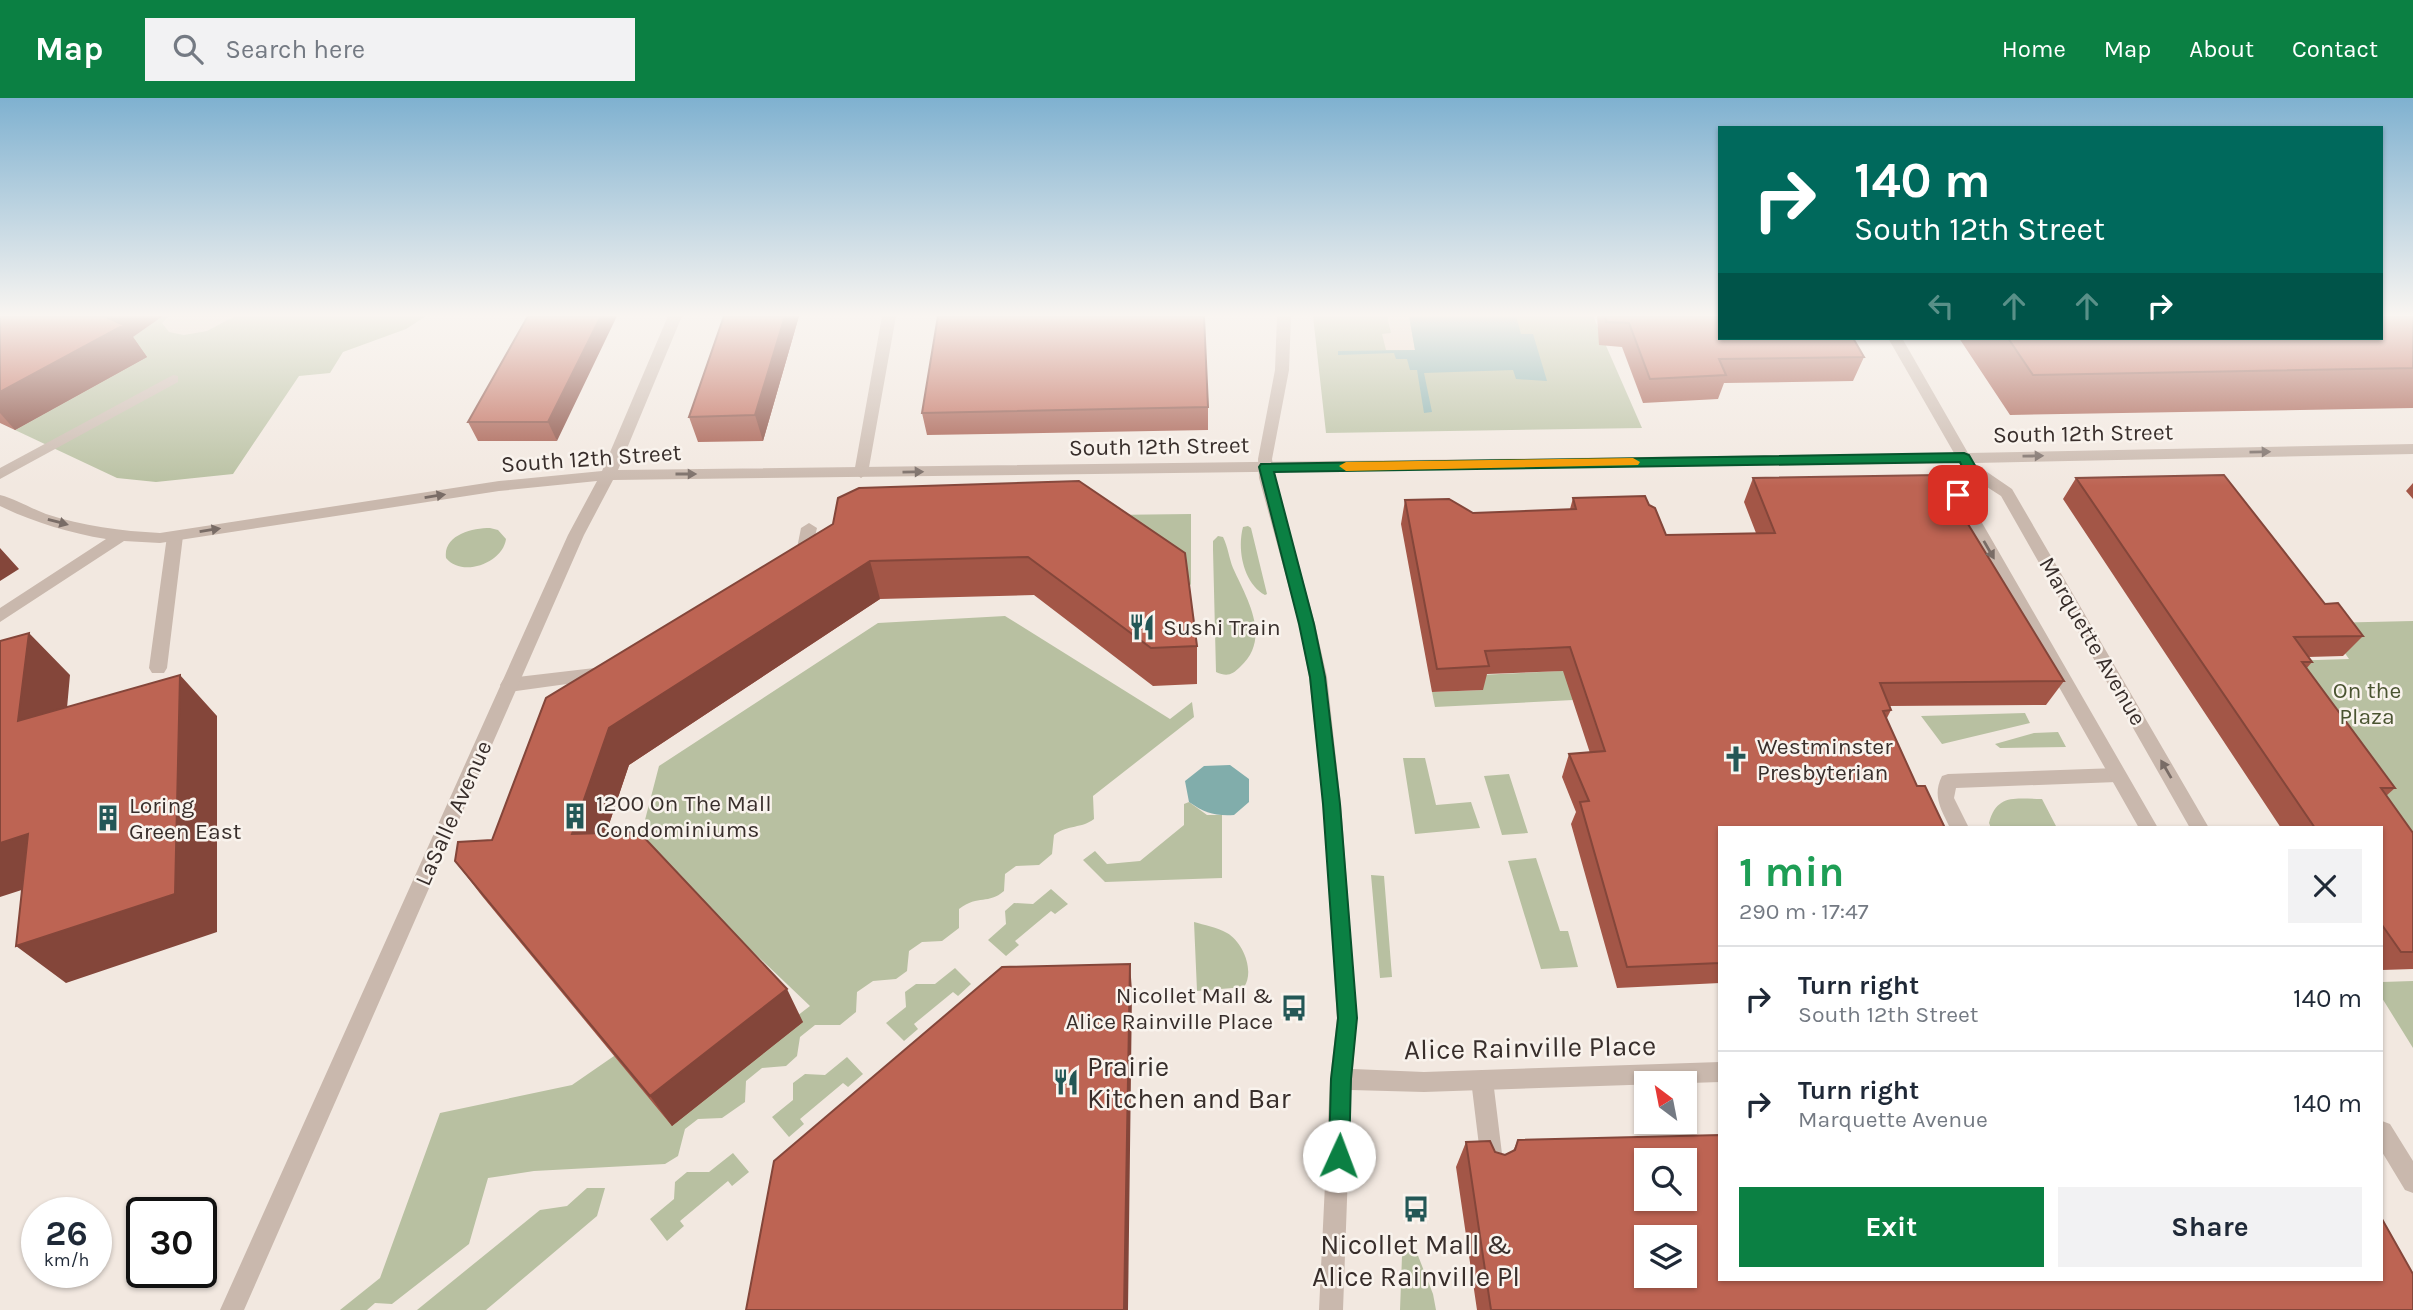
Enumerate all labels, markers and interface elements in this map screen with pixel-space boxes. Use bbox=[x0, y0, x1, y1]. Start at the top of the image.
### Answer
search box bbox=[145, 18, 635, 81]
text: Map bbox=[35, 30, 103, 68]
icon: search bbox=[169, 30, 207, 68]
text: Search here bbox=[225, 34, 365, 65]
text: Home bbox=[2002, 35, 2066, 63]
text: Map bbox=[2104, 35, 2151, 63]
text: About bbox=[2189, 35, 2254, 63]
text: Contact bbox=[2292, 35, 2378, 63]
text: 140 m bbox=[1854, 152, 1991, 209]
icon: right bbox=[1739, 154, 1830, 245]
text: South 12th Street bbox=[1854, 211, 2105, 248]
icon: left bbox=[1922, 287, 1960, 325]
icon: ahead bbox=[1995, 287, 2033, 325]
icon: ahead bbox=[2068, 287, 2106, 325]
icon: right bbox=[2141, 287, 2179, 325]
street label: South 12th Street bbox=[1993, 418, 2174, 449]
street label: South 12th Street bbox=[1069, 431, 1250, 462]
street label: South 12th Street bbox=[500, 439, 682, 478]
one-way arrow bbox=[2249, 446, 2271, 458]
one-way arrow bbox=[2022, 451, 2044, 462]
pin bbox=[1928, 465, 1988, 525]
one-way arrow bbox=[902, 466, 924, 478]
one-way arrow bbox=[675, 468, 697, 480]
icon: arrive bbox=[1939, 476, 1977, 514]
one-way arrow bbox=[424, 490, 446, 501]
one-way arrow bbox=[47, 517, 69, 528]
one-way arrow bbox=[199, 524, 221, 535]
one-way arrow bbox=[1983, 541, 1996, 560]
street label: Marquette Avenue bbox=[2033, 552, 2152, 730]
restaurant icon: Sushi Train bbox=[1127, 612, 1157, 642]
place label: Sushi Train bbox=[1163, 614, 1281, 641]
park label: On the Plaza bbox=[2333, 677, 2401, 730]
place label: Westminster Presbyterian bbox=[1757, 733, 1893, 786]
street label: LaSalle Avenue bbox=[409, 737, 497, 890]
church icon: Westminster Presbyterian bbox=[1721, 744, 1751, 774]
one-way arrow bbox=[2160, 759, 2172, 778]
place label: 1200 On The Mall Condominiums bbox=[596, 790, 772, 843]
place label: Loring Green East bbox=[129, 792, 242, 845]
building icon: 1200 On The Mall Condominiums bbox=[560, 801, 590, 831]
building icon: Loring Green East bbox=[93, 803, 123, 833]
text: 1 min bbox=[1739, 847, 1844, 897]
button: close bbox=[2288, 849, 2362, 923]
text: 290 m · 17:47 bbox=[1739, 898, 1869, 925]
text: Turn right bbox=[1798, 970, 1919, 1001]
icon: right bbox=[1739, 980, 1777, 1018]
place label: Nicollet Mall & Alice Rainville Place bbox=[1066, 982, 1273, 1035]
text: 140 m bbox=[2293, 983, 2362, 1014]
bus stop icon: Nicollet Mall & Alice Rainville Place bbox=[1279, 993, 1309, 1023]
text: South 12th Street bbox=[1798, 1001, 1978, 1028]
street label: Alice Rainville Place bbox=[1404, 1029, 1656, 1066]
place label: Prairie Kitchen and Bar bbox=[1087, 1050, 1292, 1115]
restaurant icon: Prairie Kitchen and Bar bbox=[1051, 1067, 1081, 1097]
north arrow bbox=[1634, 1071, 1698, 1134]
map controls bbox=[1634, 1071, 1697, 1288]
text: Turn right bbox=[1798, 1075, 1919, 1106]
icon: right bbox=[1739, 1085, 1777, 1123]
text: 140 m bbox=[2293, 1088, 2362, 1119]
text: Marquette Avenue bbox=[1798, 1106, 1988, 1133]
position arrow bbox=[1302, 1119, 1376, 1193]
button: search bbox=[1634, 1148, 1697, 1211]
button: Exit bbox=[1739, 1187, 2044, 1267]
button: Share bbox=[2058, 1187, 2362, 1267]
bus stop icon: Nicollet Mall & Alice Rainville Pl bbox=[1401, 1194, 1431, 1224]
speed limit sign: 30 bbox=[126, 1197, 217, 1288]
text: 26 bbox=[45, 1213, 88, 1254]
button: layers bbox=[1634, 1225, 1697, 1288]
place label: Nicollet Mall & Alice Rainville Pl bbox=[1312, 1228, 1520, 1293]
text: km/h bbox=[44, 1249, 89, 1271]

